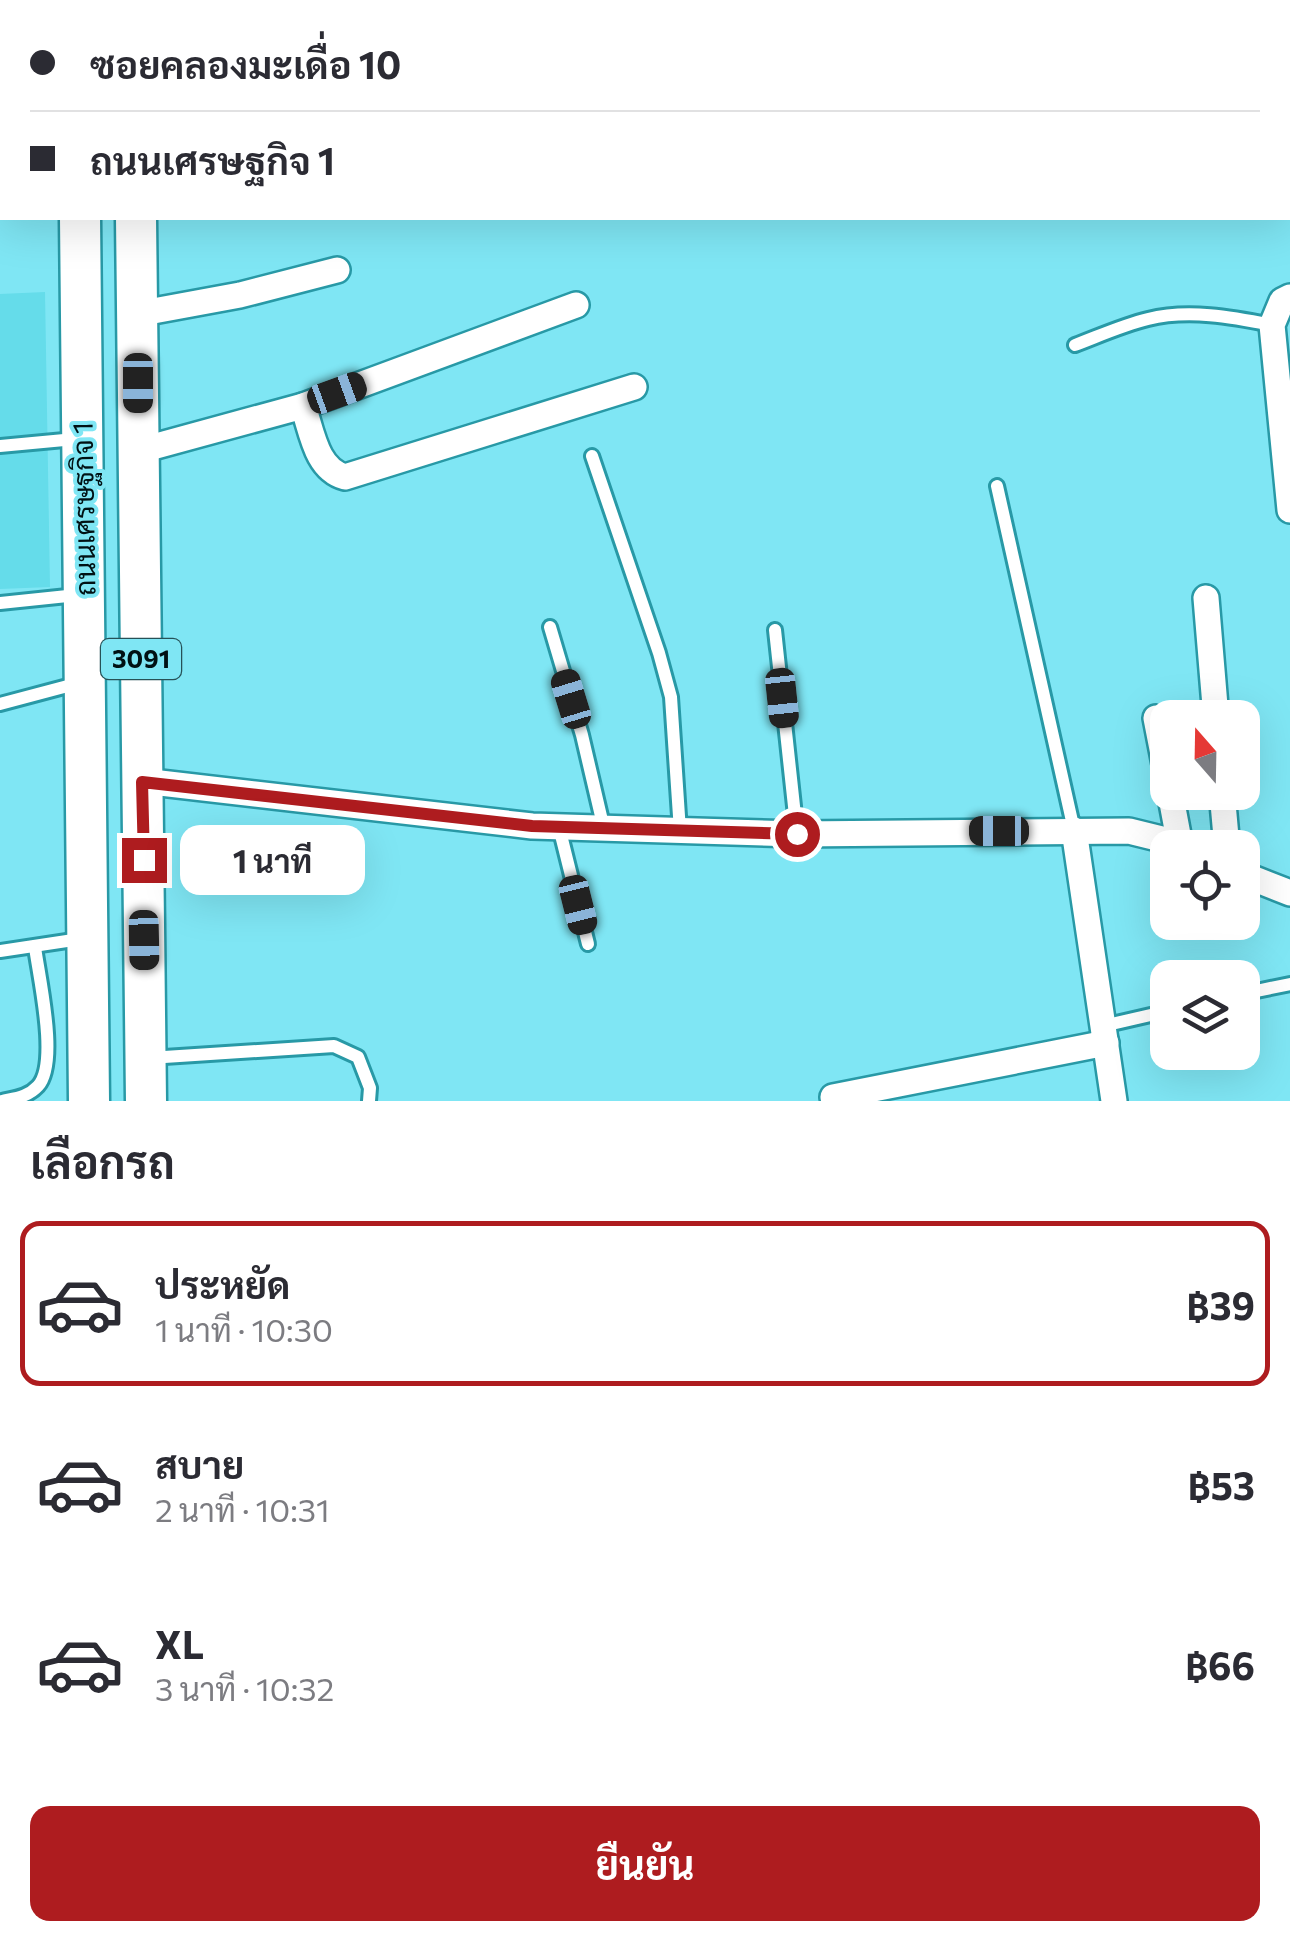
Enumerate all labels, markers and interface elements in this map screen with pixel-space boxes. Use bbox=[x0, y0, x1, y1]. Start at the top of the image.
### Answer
text: ซอยคลองมะเดื่อ 10 bbox=[90, 40, 401, 87]
text: ถนนเศรษฐกิจ 1 bbox=[90, 136, 335, 183]
car bbox=[123, 353, 153, 413]
car bbox=[304, 369, 370, 417]
street label: ถนนเศรษฐกิจ 1 bbox=[64, 422, 105, 596]
road number: 3091 bbox=[101, 639, 181, 679]
car bbox=[548, 666, 594, 732]
car bbox=[764, 667, 800, 729]
north arrow bbox=[1150, 700, 1260, 810]
map controls bbox=[1150, 700, 1260, 1070]
route start bbox=[775, 812, 820, 857]
car bbox=[969, 816, 1029, 846]
callout: 1 นาที bbox=[179, 825, 364, 895]
button: locate bbox=[1150, 830, 1260, 940]
route end bbox=[122, 838, 167, 883]
text: 1 นาที bbox=[233, 840, 312, 880]
car bbox=[556, 872, 600, 938]
car bbox=[128, 910, 160, 970]
button: layers bbox=[1150, 960, 1260, 1070]
text: เลือกรถ bbox=[30, 1133, 175, 1188]
icon: car bbox=[35, 1259, 125, 1349]
text: ประหยัด bbox=[155, 1260, 290, 1307]
text: ฿39 bbox=[1187, 1281, 1255, 1328]
text: 1 นาที · 10:30 bbox=[155, 1309, 333, 1349]
icon: car bbox=[35, 1439, 125, 1529]
text: สบาย bbox=[155, 1440, 244, 1487]
text: ฿53 bbox=[1188, 1461, 1255, 1508]
text: 2 นาที · 10:31 bbox=[155, 1489, 330, 1529]
icon: car bbox=[35, 1619, 125, 1709]
text: XL bbox=[155, 1620, 204, 1667]
text: ฿66 bbox=[1185, 1641, 1255, 1688]
text: 3 นาที · 10:32 bbox=[155, 1668, 334, 1708]
button: ยืนยัน bbox=[30, 1806, 1260, 1921]

